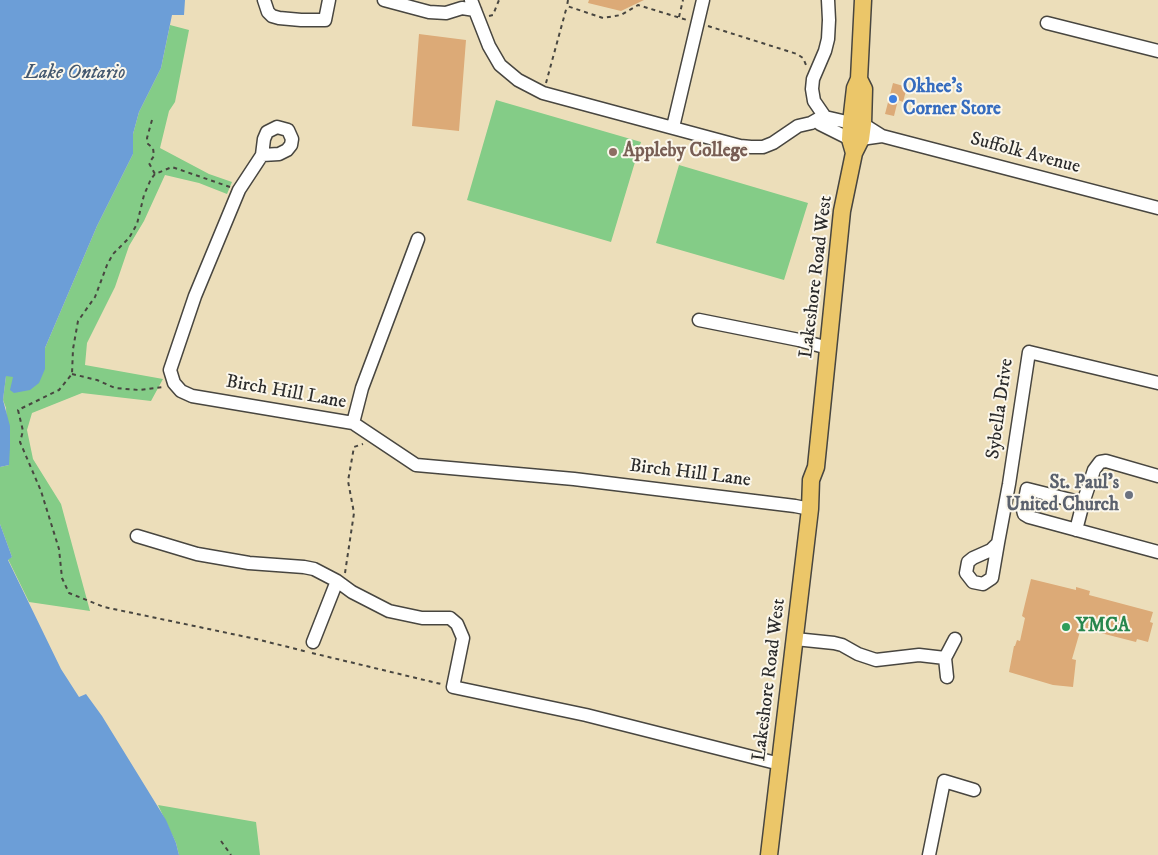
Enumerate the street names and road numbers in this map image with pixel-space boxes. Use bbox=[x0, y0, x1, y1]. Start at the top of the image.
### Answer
street label: Suffolk Avenue bbox=[968, 128, 1082, 180]
street label: Lakeshore Road West bbox=[796, 194, 838, 360]
street label: Sybella Drive bbox=[983, 357, 1019, 461]
street label: Birch Hill Lane bbox=[224, 371, 348, 415]
street label: Birch Hill Lane bbox=[628, 455, 752, 493]
street label: Lakeshore Road West bbox=[749, 597, 791, 763]

